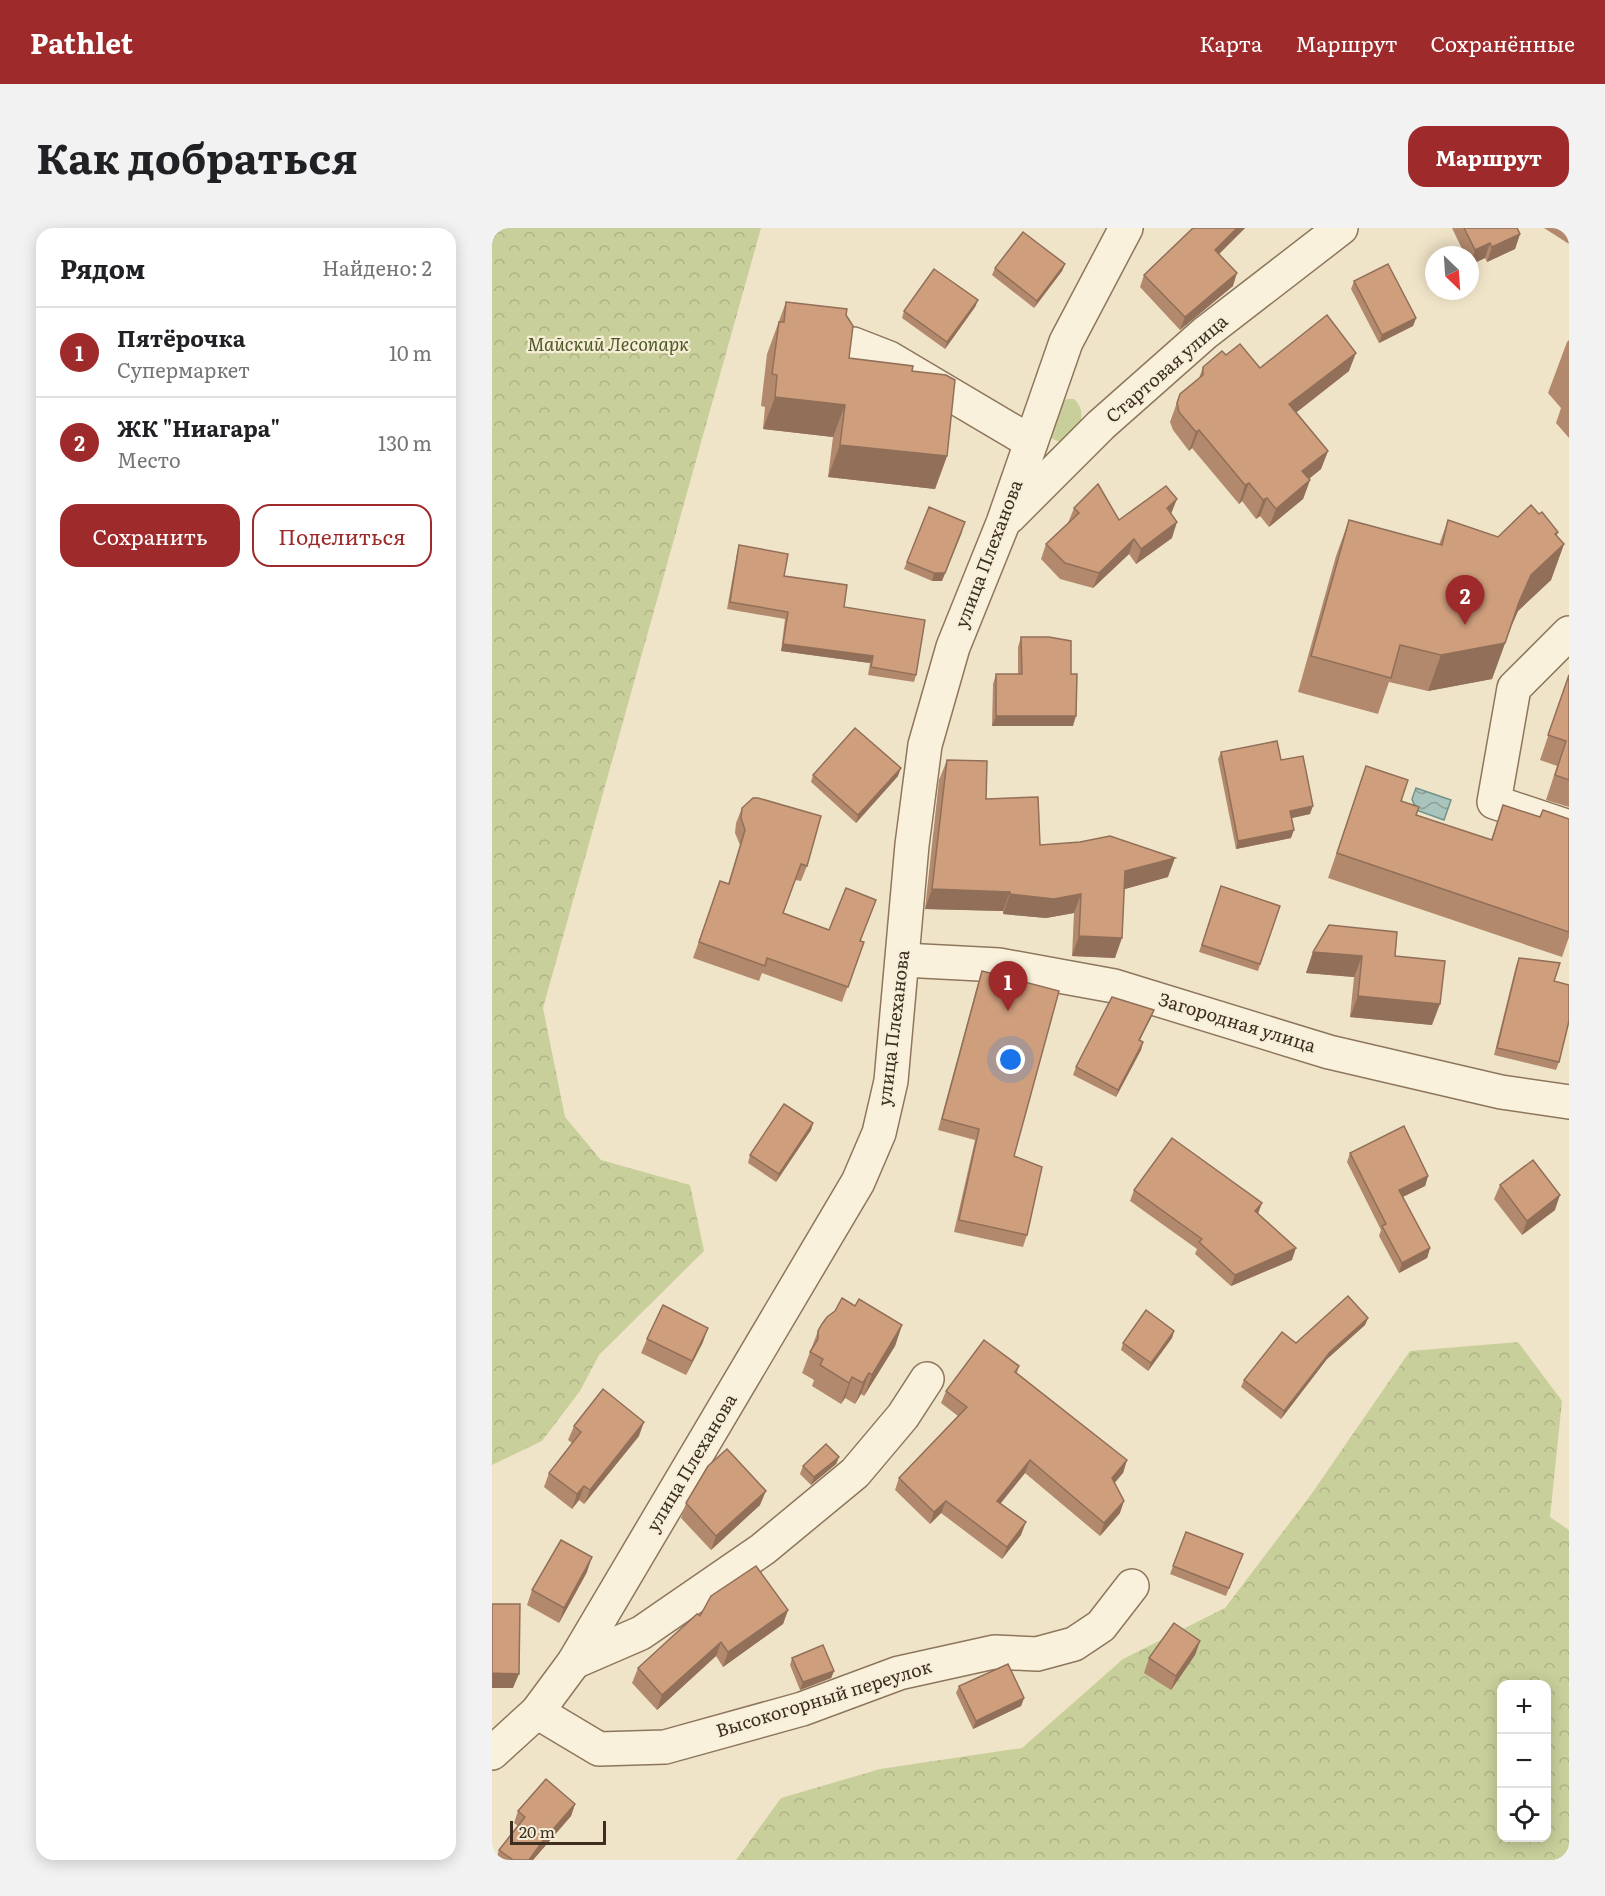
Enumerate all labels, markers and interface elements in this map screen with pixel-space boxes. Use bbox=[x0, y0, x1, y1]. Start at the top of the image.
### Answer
text: Pathlet bbox=[30, 21, 133, 63]
text: Карта bbox=[1199, 27, 1262, 58]
text: Маршрут bbox=[1295, 27, 1397, 58]
text: Сохранённые bbox=[1430, 27, 1575, 58]
text: Как добраться bbox=[36, 125, 358, 187]
button: Маршрут bbox=[1408, 126, 1569, 187]
north arrow bbox=[1425, 246, 1479, 300]
text: Рядом bbox=[60, 248, 145, 287]
text: Найдено: 2 bbox=[322, 252, 432, 282]
street label: Стартовая улица bbox=[1099, 307, 1233, 429]
text: Пятёрочка bbox=[117, 321, 245, 354]
park label: Майский Лесопарк bbox=[527, 330, 689, 357]
text: 1 bbox=[75, 337, 84, 367]
text: 10 m bbox=[389, 337, 432, 367]
text: Супермаркет bbox=[117, 354, 250, 384]
text: ЖК "Ниагара" bbox=[117, 411, 280, 444]
text: 2 bbox=[74, 427, 85, 457]
text: 130 m bbox=[378, 427, 432, 457]
text: Место bbox=[117, 444, 181, 474]
street label: улица Плеханова bbox=[947, 475, 1028, 632]
button: Сохранить bbox=[60, 504, 240, 567]
button: Поделиться bbox=[252, 504, 432, 567]
pin: 2 bbox=[1446, 576, 1484, 625]
street label: улица Плеханова bbox=[870, 948, 916, 1107]
pin: 1 bbox=[988, 962, 1028, 1011]
street label: Загородная улица bbox=[1155, 985, 1320, 1058]
your location bbox=[996, 1045, 1025, 1074]
street label: улица Плеханова bbox=[639, 1388, 743, 1536]
street label: Высокогорный переулок bbox=[712, 1652, 935, 1743]
map controls bbox=[1497, 1680, 1551, 1842]
button: + bbox=[1497, 1680, 1551, 1734]
button: − bbox=[1497, 1734, 1551, 1788]
button: locate bbox=[1497, 1788, 1551, 1842]
scale bar bbox=[510, 1818, 606, 1846]
text: 20 m bbox=[519, 1819, 555, 1843]

